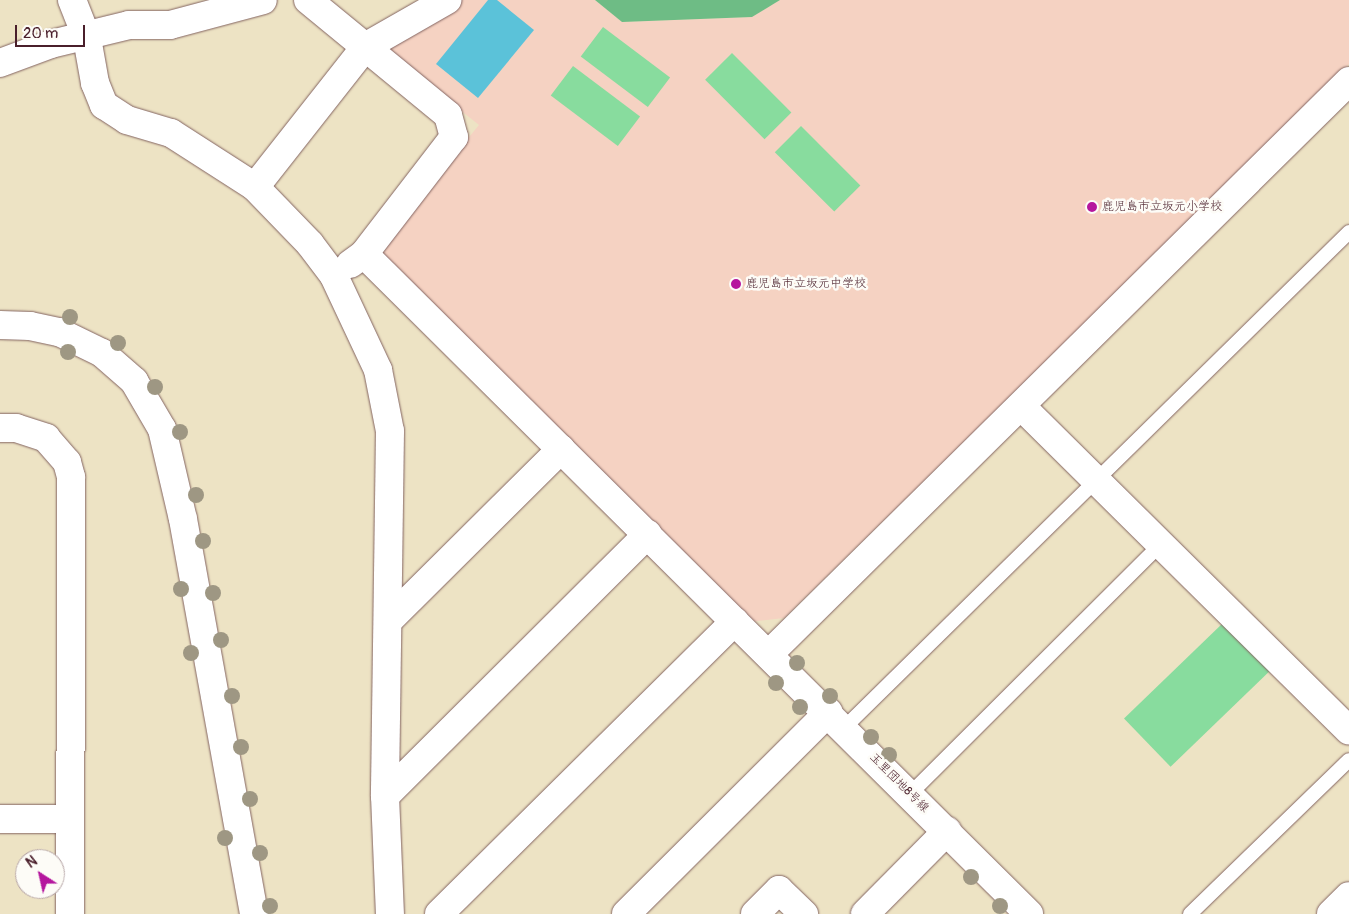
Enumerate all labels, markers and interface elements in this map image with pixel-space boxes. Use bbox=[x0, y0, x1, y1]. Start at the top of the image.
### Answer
scale bar bbox=[18, 15, 88, 47]
text: 20 m bbox=[23, 24, 58, 43]
place label: 鹿児島市立坂元小学校 bbox=[1102, 200, 1222, 214]
marker: 鹿児島市立坂元小学校 bbox=[1086, 201, 1098, 213]
place label: 鹿児島市立坂元中学校 bbox=[746, 277, 866, 291]
marker: 鹿児島市立坂元中学校 bbox=[730, 278, 742, 290]
street label: 玉里団地8号線 bbox=[866, 750, 932, 816]
north arrow bbox=[15, 849, 65, 899]
text: N bbox=[23, 852, 40, 872]

